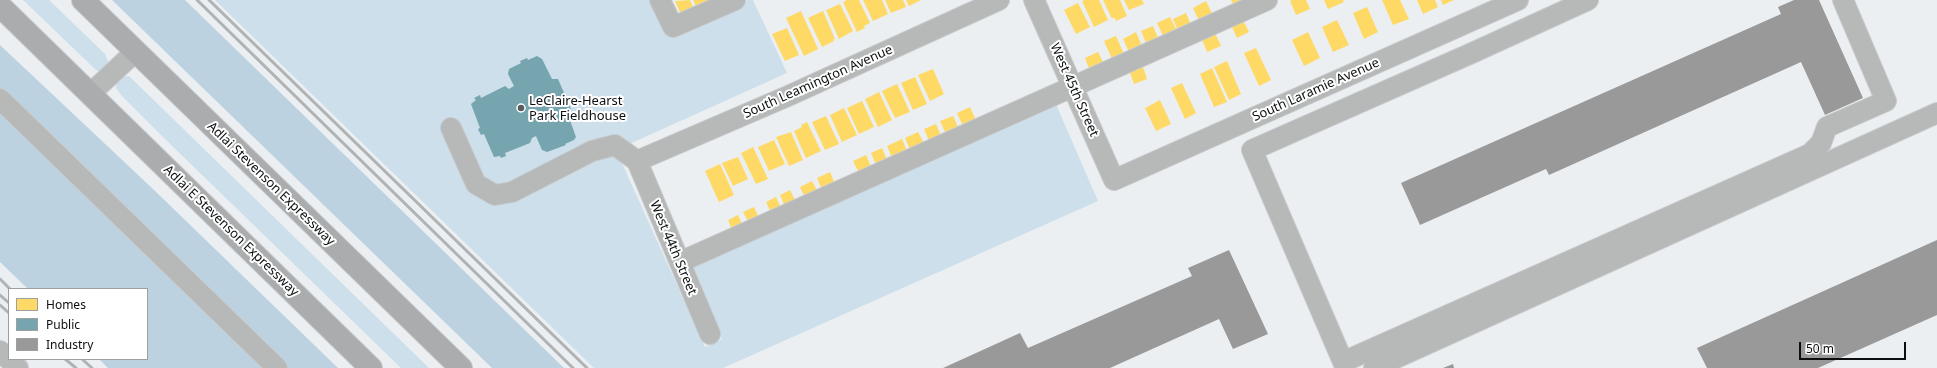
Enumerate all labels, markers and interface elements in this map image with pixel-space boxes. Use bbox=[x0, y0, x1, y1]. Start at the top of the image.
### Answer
street label: West 45th Street bbox=[1046, 41, 1102, 139]
street label: South Leamington Avenue bbox=[741, 42, 895, 122]
street label: South Laramie Avenue bbox=[1250, 55, 1382, 125]
place label: LeClaire-Hearst Park Fieldhouse bbox=[529, 93, 626, 124]
marker: LeClaire-Hearst Park Fieldhouse bbox=[516, 103, 526, 113]
street label: Adlai Stevenson Expressway bbox=[204, 119, 338, 249]
street label: Adlai E Stevenson Expressway bbox=[160, 162, 302, 300]
street label: West 44th Street bbox=[646, 199, 700, 297]
legend bbox=[8, 288, 148, 360]
text: Homes bbox=[46, 296, 86, 313]
text: Public bbox=[46, 316, 80, 333]
scale bar bbox=[1801, 334, 1908, 360]
text: Industry bbox=[46, 336, 93, 353]
text: 50 m bbox=[1806, 340, 1834, 357]

